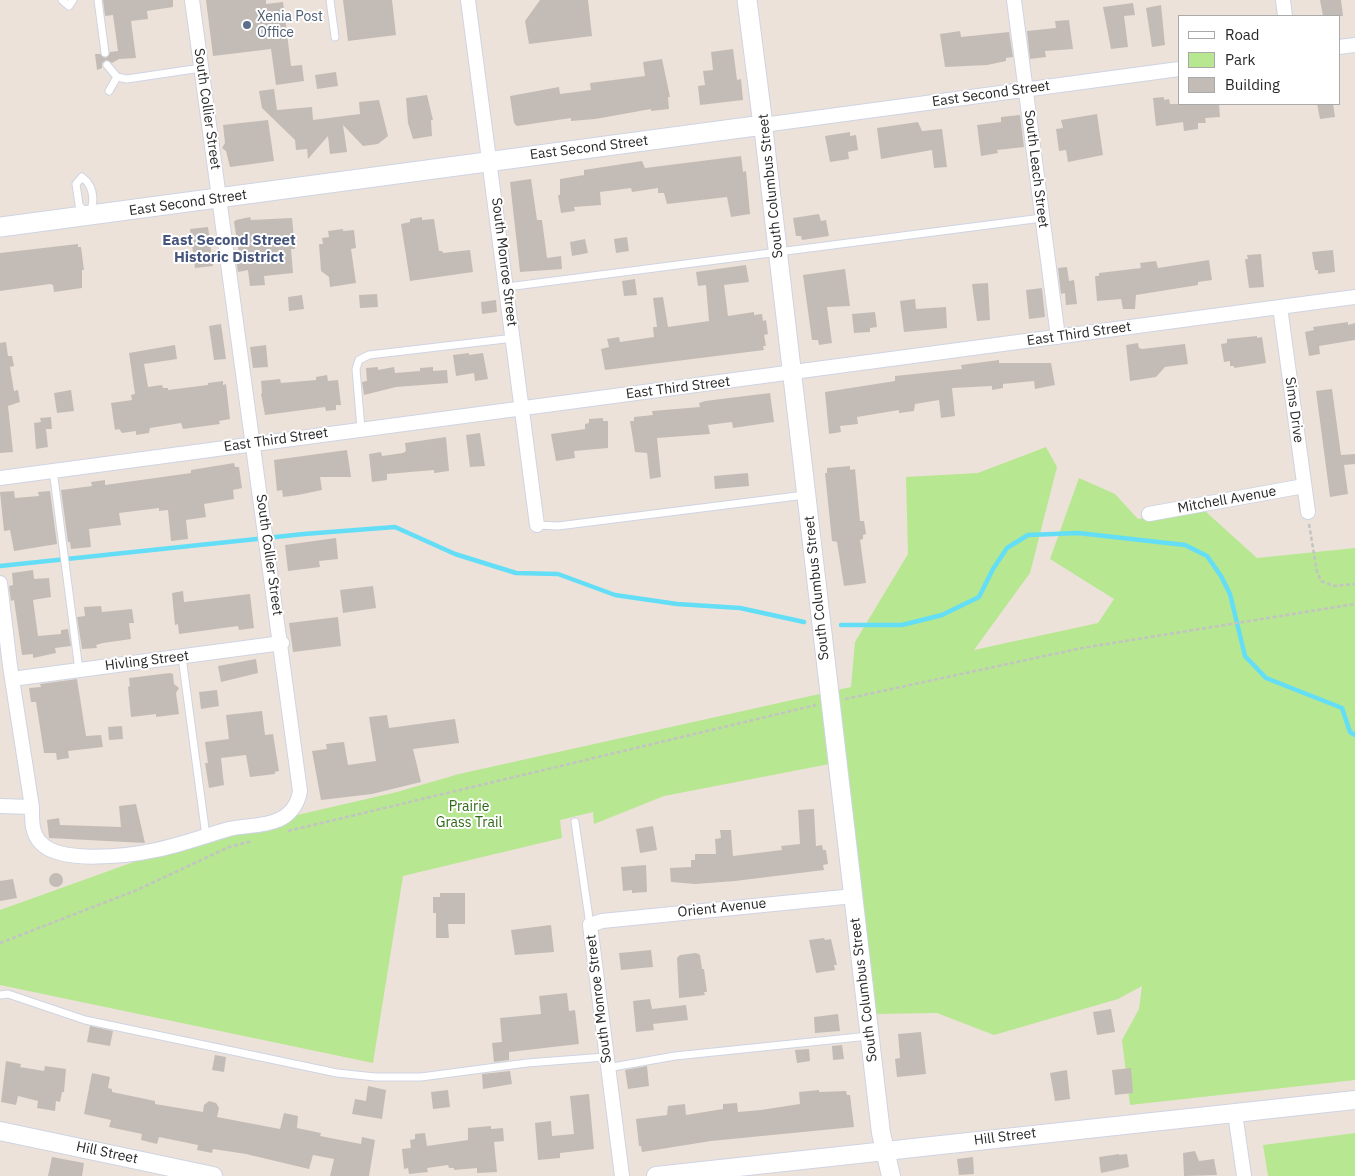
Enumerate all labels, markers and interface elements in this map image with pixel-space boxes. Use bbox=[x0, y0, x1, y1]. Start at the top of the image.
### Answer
place label: Xenia Post Office bbox=[257, 9, 323, 41]
legend bbox=[1178, 15, 1340, 105]
marker: Xenia Post Office bbox=[241, 19, 253, 31]
text: Road bbox=[1225, 25, 1260, 44]
street label: South Collier Street bbox=[190, 47, 224, 171]
text: Park bbox=[1225, 50, 1255, 69]
text: Building bbox=[1225, 75, 1280, 94]
street label: East Second Street bbox=[931, 77, 1051, 111]
street label: South Leach Street bbox=[1020, 109, 1052, 229]
street label: South Columbus Street bbox=[755, 113, 787, 259]
street label: East Second Street bbox=[529, 132, 649, 164]
street label: East Second Street bbox=[128, 186, 248, 220]
street label: South Monroe Street bbox=[488, 197, 520, 327]
district label: East Second Street Historic District bbox=[162, 232, 296, 267]
street label: East Third Street bbox=[1026, 318, 1132, 350]
street label: East Third Street bbox=[625, 373, 731, 403]
street label: Sims Drive bbox=[1281, 376, 1307, 444]
street label: East Third Street bbox=[223, 424, 329, 456]
street label: Mitchell Avenue bbox=[1176, 483, 1278, 517]
street label: South Collier Street bbox=[252, 493, 286, 617]
street label: South Columbus Street bbox=[801, 515, 833, 661]
street label: Hivling Street bbox=[104, 648, 190, 674]
park label: Prairie Grass Trail bbox=[436, 799, 502, 832]
street label: Orient Avenue bbox=[677, 895, 767, 921]
street label: South Columbus Street bbox=[847, 917, 881, 1063]
street label: South Monroe Street bbox=[583, 934, 615, 1064]
street label: Hill Street bbox=[973, 1125, 1037, 1149]
street label: Hill Street bbox=[75, 1138, 139, 1168]

